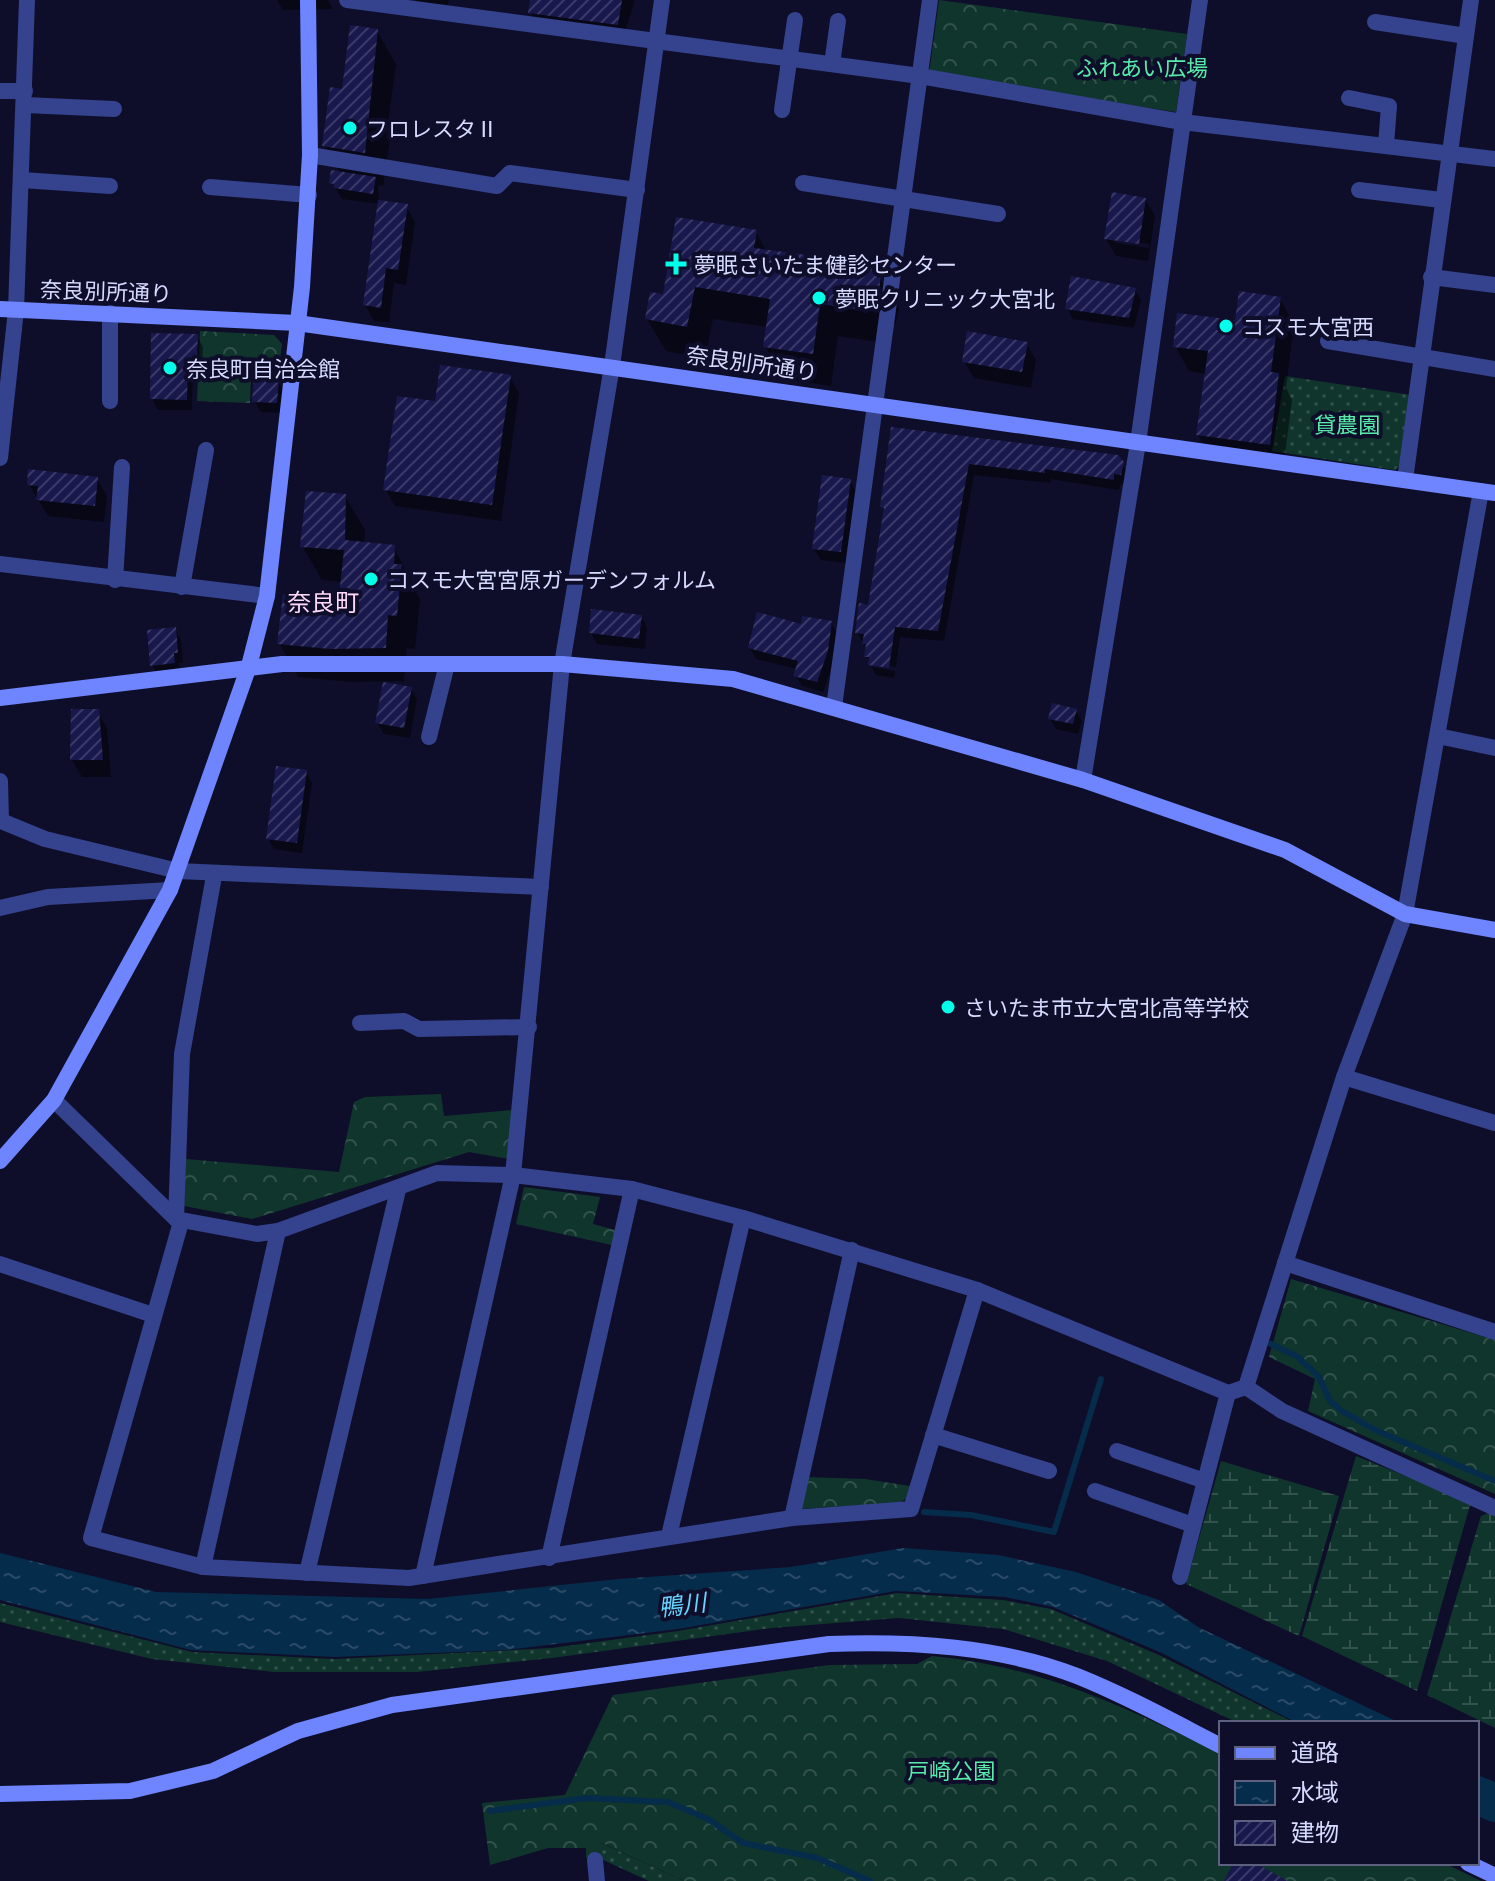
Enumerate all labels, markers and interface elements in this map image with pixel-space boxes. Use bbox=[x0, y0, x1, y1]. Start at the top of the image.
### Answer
park label: ふれあい広場 bbox=[1076, 54, 1208, 81]
place label: フロレスタⅡ bbox=[366, 115, 498, 142]
marker: フロレスタⅡ bbox=[341, 119, 359, 137]
place label: 夢眠さいたま健診センター bbox=[694, 251, 957, 278]
marker: 夢眠さいたま健診センター bbox=[665, 253, 687, 275]
street label: 奈良別所通り bbox=[40, 275, 172, 307]
place label: 夢眠クリニック大宮北 bbox=[835, 285, 1055, 312]
marker: 夢眠クリニック大宮北 bbox=[810, 289, 828, 307]
place label: コスモ大宮西 bbox=[1242, 313, 1374, 340]
marker: コスモ大宮西 bbox=[1217, 317, 1235, 335]
street label: 奈良別所通り bbox=[685, 340, 819, 386]
place label: 奈良町自治会館 bbox=[186, 355, 340, 382]
marker: 奈良町自治会館 bbox=[161, 359, 179, 377]
park label: 貸農園 bbox=[1314, 411, 1380, 438]
place label: コスモ大宮宮原ガーデンフォルム bbox=[387, 566, 716, 593]
marker: コスモ大宮宮原ガーデンフォルム bbox=[362, 570, 380, 588]
district label: 奈良町 bbox=[287, 587, 359, 616]
place label: さいたま市立大宮北高等学校 bbox=[964, 994, 1249, 1021]
marker: さいたま市立大宮北高等学校 bbox=[939, 998, 957, 1016]
water label: 鴨川 bbox=[656, 1586, 711, 1621]
legend bbox=[1219, 1721, 1479, 1865]
text: 道路 bbox=[1291, 1737, 1339, 1766]
park label: 戸崎公園 bbox=[907, 1757, 995, 1784]
text: 水域 bbox=[1291, 1777, 1339, 1806]
text: 建物 bbox=[1291, 1817, 1339, 1846]

